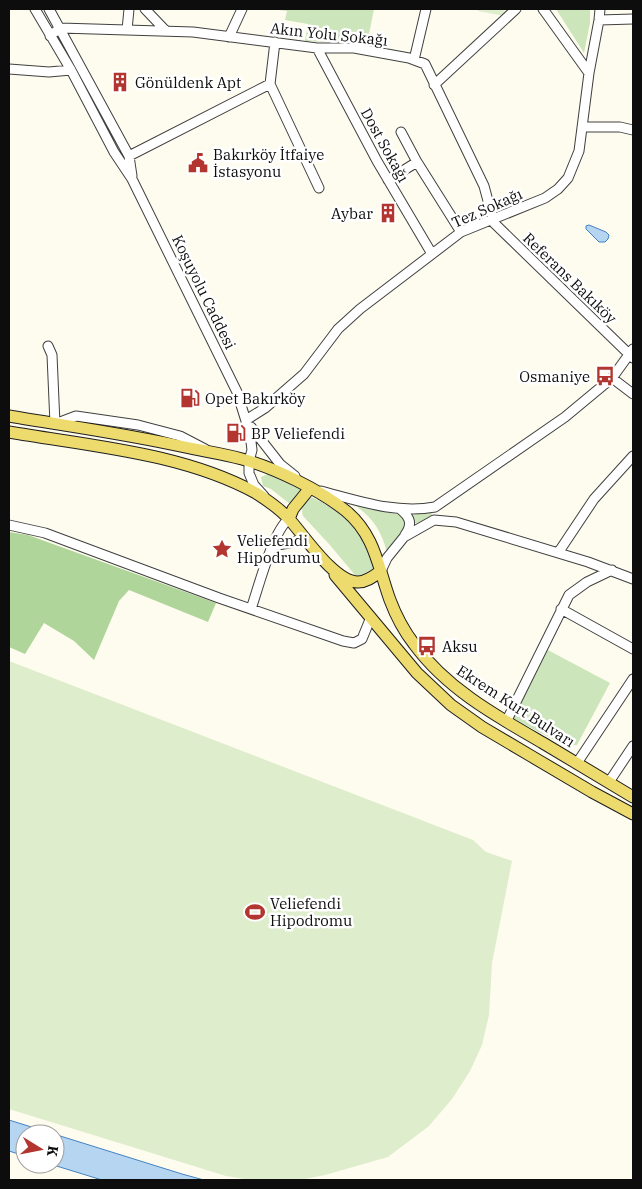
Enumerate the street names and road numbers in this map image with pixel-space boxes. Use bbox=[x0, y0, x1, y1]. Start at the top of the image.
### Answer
street label: Akın Yolu Sokağı bbox=[269, 18, 389, 50]
street label: Dost Sokağı bbox=[357, 104, 413, 186]
street label: Tez Sokağı bbox=[449, 184, 525, 232]
street label: Referans Bakıköy bbox=[519, 228, 621, 328]
street label: Koşuyolu Caddesi bbox=[168, 232, 240, 353]
street label: Ekrem Kurt Bulvarı bbox=[453, 661, 579, 751]

